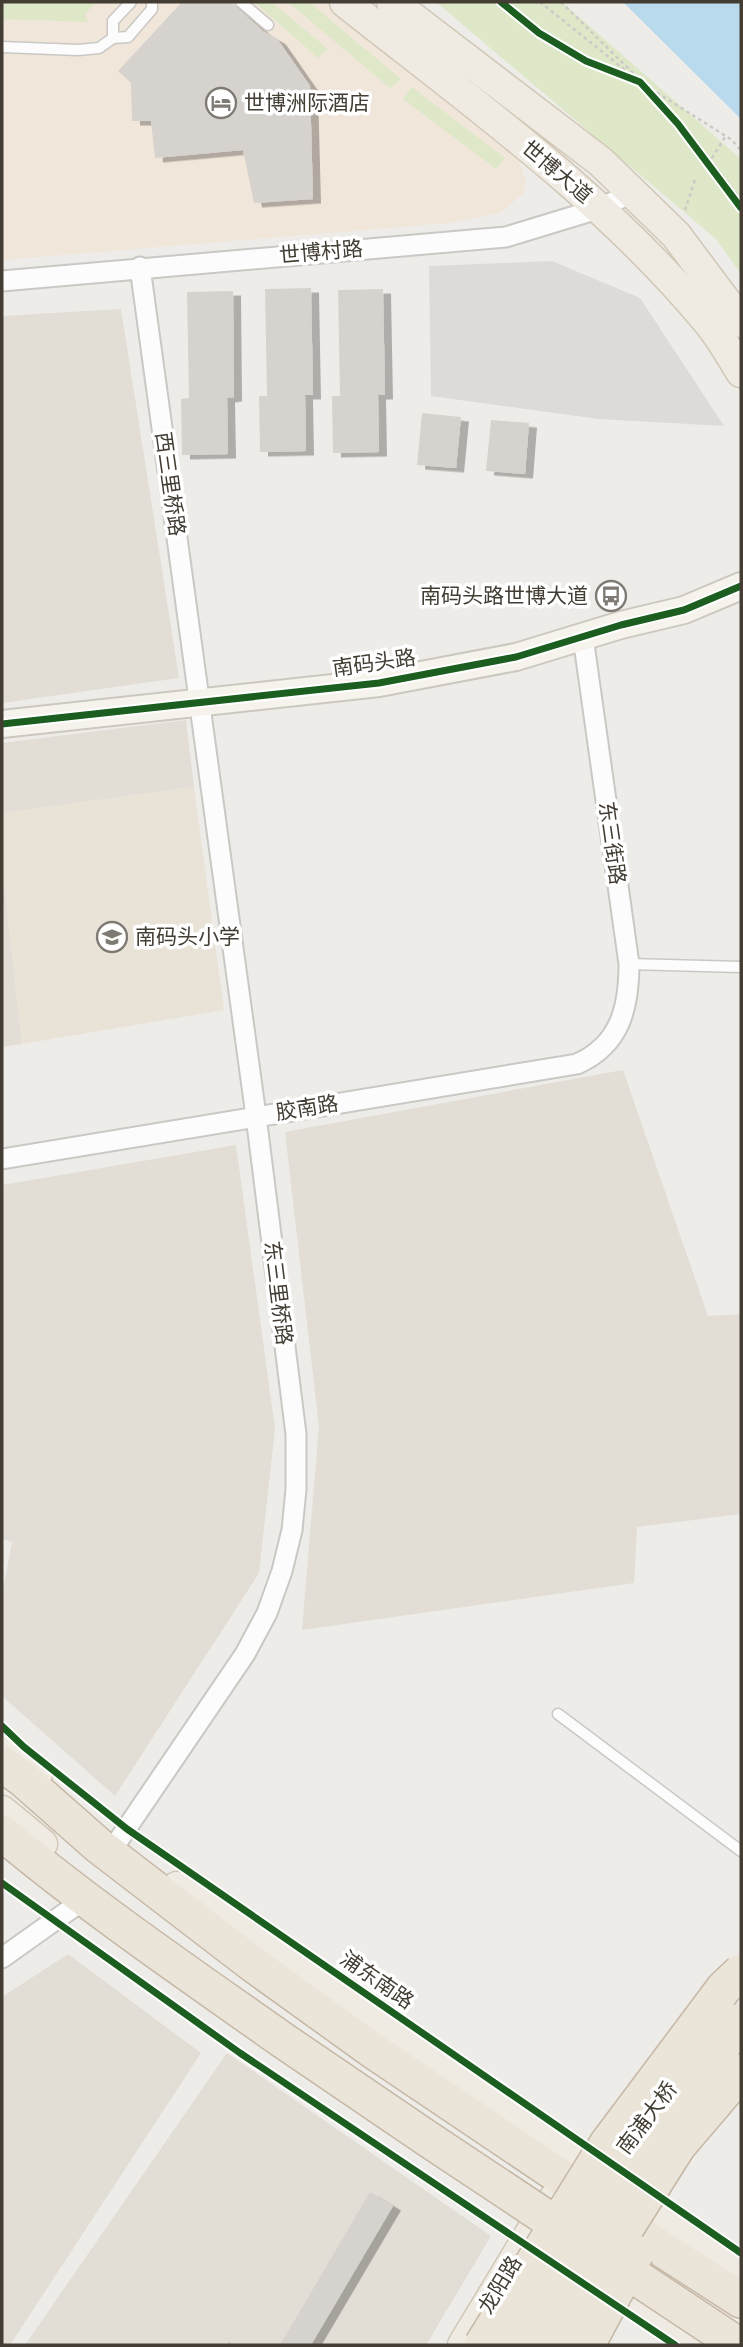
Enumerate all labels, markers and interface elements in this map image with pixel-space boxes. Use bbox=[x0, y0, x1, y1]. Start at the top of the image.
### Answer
hotel icon: 世博洲际酒店 bbox=[204, 86, 238, 120]
place label: 世博洲际酒店 bbox=[244, 89, 370, 117]
street label: 世博大道 bbox=[516, 134, 598, 210]
street label: 世博村路 bbox=[278, 234, 364, 270]
street label: 西三里桥路 bbox=[149, 430, 191, 538]
bus stop icon: 南码头路世博大道 bbox=[594, 579, 628, 613]
place label: 南码头路世博大道 bbox=[420, 582, 588, 610]
street label: 南码头路 bbox=[330, 643, 418, 683]
street label: 东三街路 bbox=[592, 799, 632, 887]
school or university icon: 南码头小学 bbox=[95, 920, 129, 954]
place label: 南码头小学 bbox=[135, 923, 240, 951]
street label: 胶南路 bbox=[274, 1089, 340, 1127]
street label: 东三里桥路 bbox=[258, 1239, 298, 1347]
street label: 浦东南路 bbox=[335, 1944, 419, 2016]
street label: 南浦大桥 bbox=[611, 2076, 683, 2160]
street label: 龙阳路 bbox=[472, 2251, 528, 2319]

